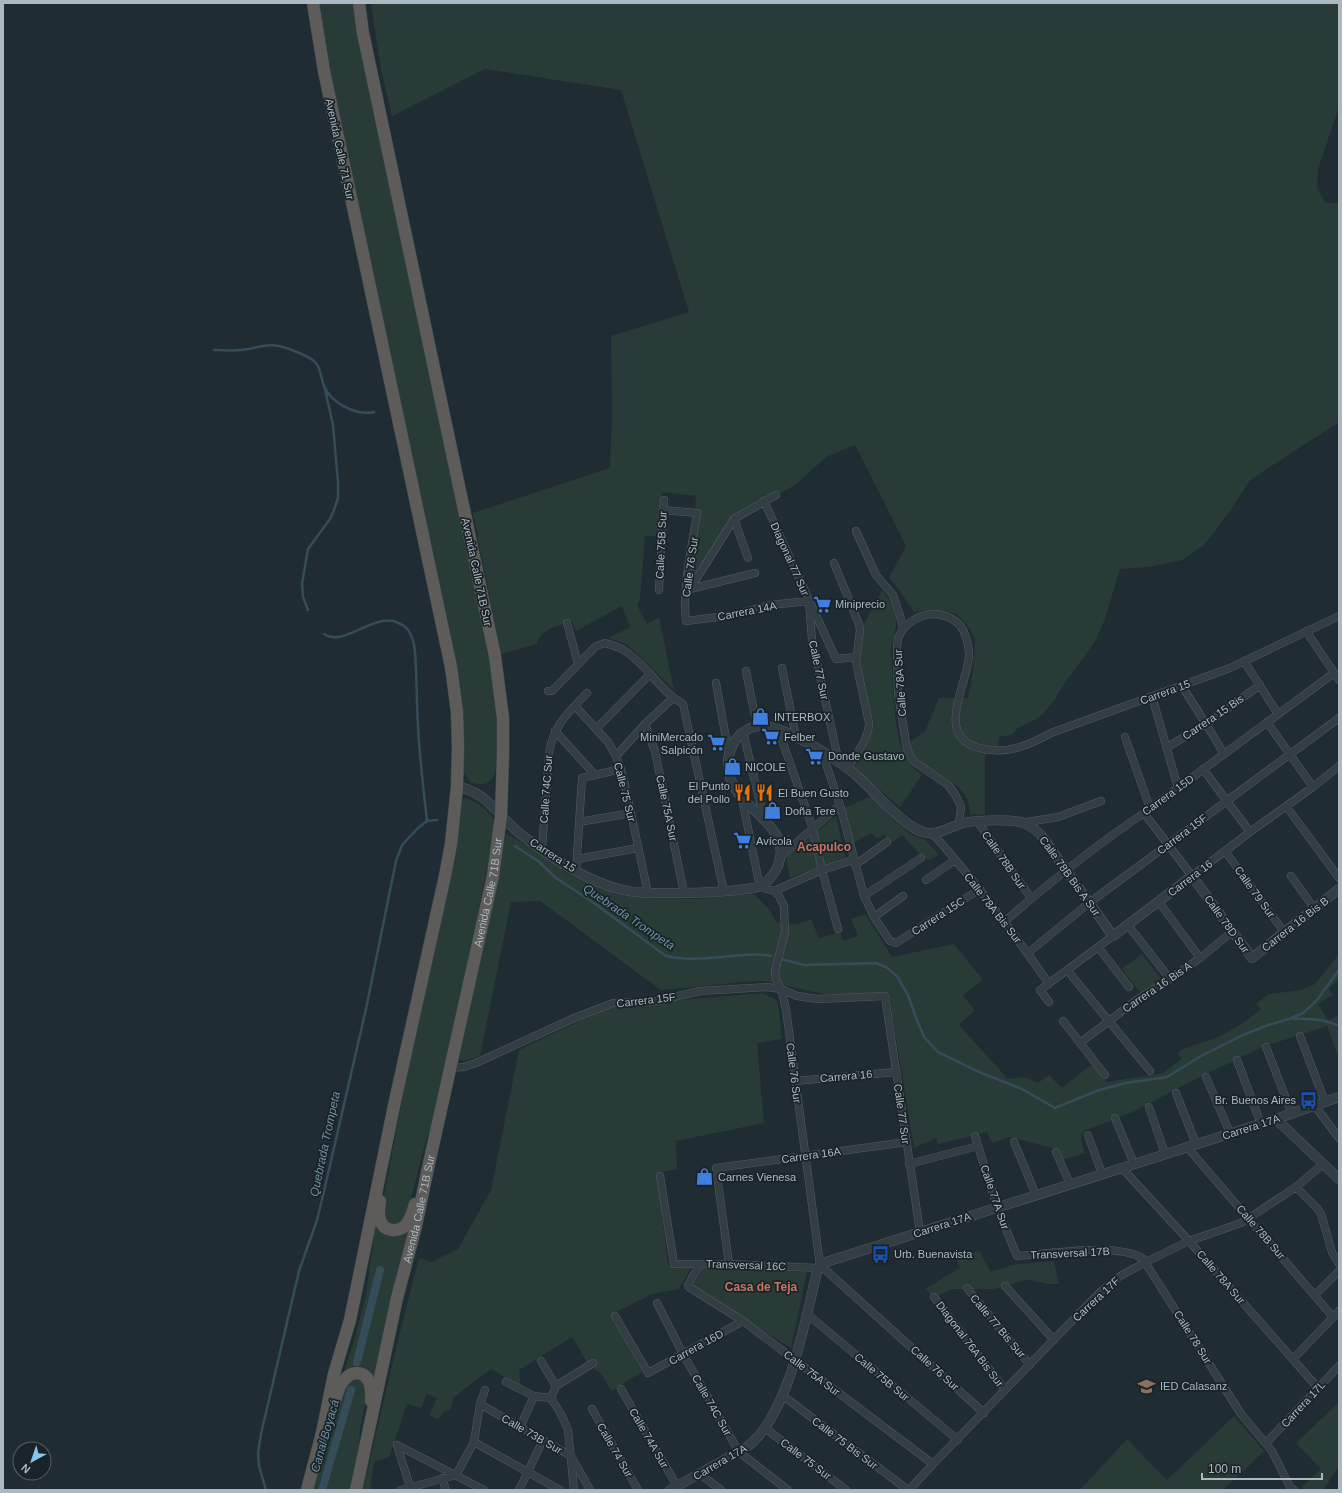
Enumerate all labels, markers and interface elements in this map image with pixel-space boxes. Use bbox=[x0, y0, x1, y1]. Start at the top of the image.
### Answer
street label: Avenida Calle 71 Sur bbox=[323, 97, 357, 201]
street label: Calle 75B Sur bbox=[653, 510, 669, 579]
street label: Avenida Calle 71B Sur bbox=[460, 517, 494, 628]
street label: Diagonal 77 Sur bbox=[768, 521, 812, 598]
street label: Calle 76 Sur bbox=[680, 536, 700, 598]
supermarket icon: Miniprecio bbox=[812, 594, 832, 614]
place label: Miniprecio bbox=[835, 598, 885, 610]
street label: Carrera 14A bbox=[716, 599, 778, 623]
street label: Calle 77 Sur bbox=[807, 639, 831, 701]
street label: Calle 78A Sur bbox=[892, 649, 908, 717]
street label: Carrera 15 bbox=[1138, 677, 1192, 707]
street label: Carrera 15 Bis bbox=[1180, 692, 1246, 742]
shop icon: INTERBOX bbox=[751, 707, 771, 727]
place label: INTERBOX bbox=[774, 711, 831, 723]
supermarket icon: Felber bbox=[761, 727, 781, 747]
place label: MiniMercado Salpicón bbox=[640, 731, 703, 756]
place label: Felber bbox=[784, 731, 816, 743]
supermarket icon: MiniMercado Salpicón bbox=[706, 733, 726, 753]
supermarket icon: Donde Gustavo bbox=[805, 746, 825, 766]
place label: Donde Gustavo bbox=[828, 750, 904, 762]
street label: Calle 74C Sur bbox=[538, 754, 554, 824]
shop icon: NICOLE bbox=[722, 757, 742, 777]
street label: Calle 75 Sur bbox=[612, 761, 638, 823]
place label: NICOLE bbox=[745, 761, 786, 773]
street label: Carrera 15D bbox=[1140, 772, 1196, 818]
street label: Calle 75A Sur bbox=[654, 774, 680, 842]
place label: El Punto del Pollo bbox=[688, 780, 730, 805]
restaurant icon: El Punto del Pollo bbox=[733, 782, 753, 802]
restaurant icon: El Buen Gusto bbox=[755, 783, 775, 803]
place label: El Buen Gusto bbox=[778, 787, 849, 799]
shop icon: Doña Tere bbox=[762, 801, 782, 821]
place label: Doña Tere bbox=[785, 805, 836, 817]
street label: Carrera 15F bbox=[1155, 811, 1210, 857]
street label: Calle 78B Sur bbox=[980, 829, 1029, 892]
supermarket icon: Avícola bbox=[733, 831, 753, 851]
street label: Calle 78B Bis A Sur bbox=[1037, 834, 1103, 918]
place label: Avícola bbox=[756, 835, 793, 847]
street label: Carrera 15 bbox=[528, 836, 578, 874]
street label: Avenida Calle 71B Sur bbox=[471, 837, 504, 948]
district label: Acapulco bbox=[797, 840, 851, 854]
street label: Carrera 16 bbox=[1165, 857, 1215, 899]
street label: Calle 79 Sur bbox=[1232, 864, 1278, 920]
street label: Calle 78A Bis Sur bbox=[962, 871, 1024, 946]
water label: Quebrada Trompeta bbox=[581, 881, 678, 953]
street label: Calle 78D Sur bbox=[1202, 893, 1252, 955]
street label: Carrera 15C bbox=[909, 894, 967, 938]
street label: Carrera 16 Bis B bbox=[1259, 894, 1331, 954]
street label: Carrera 16 Bis A bbox=[1120, 959, 1194, 1015]
street label: Carrera 15F bbox=[616, 990, 676, 1010]
street label: Calle 76 Sur bbox=[784, 1042, 804, 1104]
street label: Carrera 16 bbox=[819, 1068, 873, 1084]
street label: Calle 77 Sur bbox=[892, 1083, 912, 1145]
water label: Quebrada Trompeta bbox=[307, 1090, 343, 1198]
bus stop icon: Br. Buenos Aires bbox=[1299, 1090, 1319, 1110]
place label: Br. Buenos Aires bbox=[1215, 1094, 1296, 1106]
street label: Carrera 17A bbox=[1221, 1112, 1282, 1142]
street label: Carrera 16A bbox=[780, 1145, 842, 1165]
street label: Avenida Calle 71B Sur bbox=[400, 1153, 437, 1264]
street label: Calle 77A Sur bbox=[978, 1163, 1012, 1231]
shop icon: Carnes Vienesa bbox=[695, 1167, 715, 1187]
place label: Carnes Vienesa bbox=[718, 1171, 797, 1183]
street label: Calle 78B Sur bbox=[1234, 1202, 1288, 1262]
street label: Carrera 17A bbox=[912, 1210, 973, 1240]
bus stop icon: Urb. Buenavista bbox=[871, 1244, 891, 1264]
street label: Transversal 17B bbox=[1030, 1245, 1110, 1261]
place label: Urb. Buenavista bbox=[894, 1248, 973, 1260]
street label: Calle 78A Sur bbox=[1194, 1248, 1248, 1307]
street label: Transversal 16C bbox=[706, 1258, 786, 1272]
street label: Carrera 17F bbox=[1070, 1274, 1122, 1324]
district label: Casa de Teja bbox=[725, 1280, 798, 1294]
street label: Calle 77 Bis Sur bbox=[968, 1292, 1028, 1360]
street label: Diagonal 76A Bis Sur bbox=[934, 1299, 1006, 1389]
street label: Calle 78 Sur bbox=[1172, 1308, 1214, 1366]
street label: Carrera 16D bbox=[667, 1327, 725, 1367]
street label: Calle 76 Sur bbox=[908, 1343, 962, 1393]
street label: Calle 75A Sur bbox=[782, 1348, 843, 1398]
street label: Calle 75B Sur bbox=[852, 1351, 912, 1404]
street label: Calle 74C Sur bbox=[690, 1372, 734, 1438]
school or university icon: IED Calasanz bbox=[1137, 1376, 1157, 1396]
street label: Carrera 17L bbox=[1279, 1378, 1327, 1430]
place label: IED Calasanz bbox=[1160, 1380, 1227, 1392]
water label: Canal Boyacá bbox=[308, 1398, 342, 1474]
street label: Calle 74A Sur bbox=[627, 1406, 671, 1470]
street label: Calle 73B Sur bbox=[500, 1412, 565, 1456]
street label: Calle 75 Bis Sur bbox=[810, 1414, 880, 1472]
street label: Calle 74 Sur bbox=[595, 1421, 635, 1479]
street label: Calle 75 Sur bbox=[778, 1436, 834, 1482]
north arrow bbox=[12, 1441, 52, 1481]
street label: Carrera 17A bbox=[691, 1441, 750, 1482]
scale bar bbox=[1202, 1455, 1322, 1481]
text: N bbox=[19, 1461, 32, 1476]
text: 100 m bbox=[1208, 1462, 1241, 1476]

